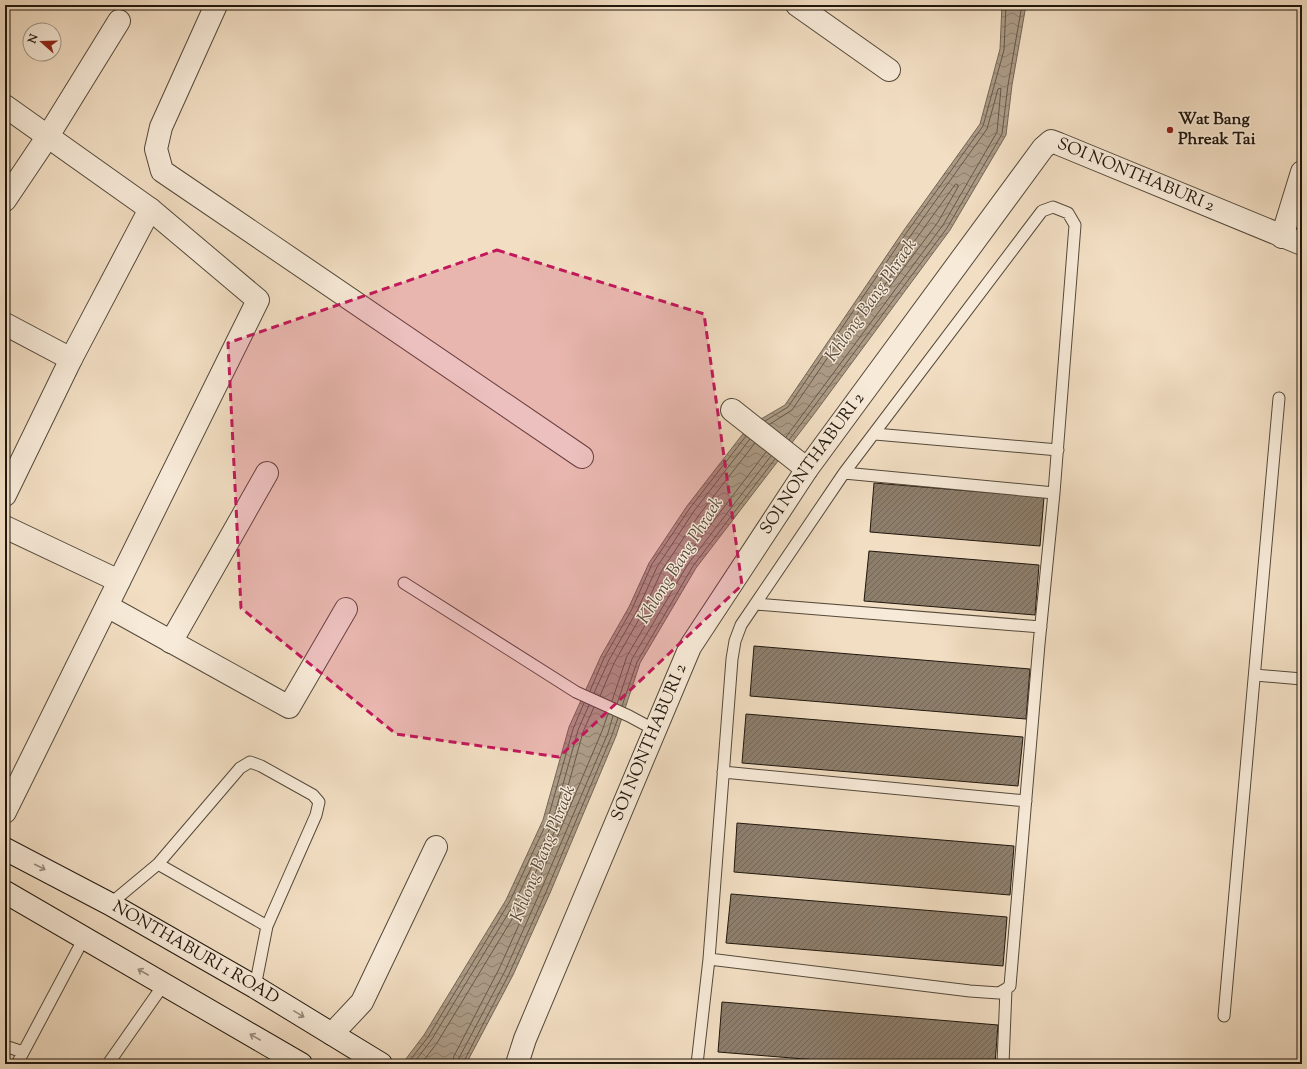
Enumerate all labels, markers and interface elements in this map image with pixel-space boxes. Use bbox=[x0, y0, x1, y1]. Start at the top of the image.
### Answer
north arrow bbox=[22, 22, 62, 62]
text: N bbox=[24, 32, 43, 47]
place label: Wat Bang Phreak Tai bbox=[1178, 108, 1256, 152]
marker: Wat Bang Phreak Tai bbox=[1165, 125, 1175, 135]
street label: SOI NONTHABURI 2 bbox=[1053, 132, 1218, 219]
water label: Khlong Bang Phraek bbox=[820, 234, 924, 368]
street label: SOI NONTHABURI 2 bbox=[755, 388, 871, 540]
water label: Khlong Bang Phraek bbox=[631, 493, 731, 629]
street label: SOI NONTHABURI 2 bbox=[606, 660, 694, 825]
water label: Khlong Bang Phraek bbox=[505, 782, 583, 926]
one-way arrow bbox=[33, 864, 45, 872]
street label: NONTHABURI 1 ROAD bbox=[108, 896, 283, 1011]
one-way arrow bbox=[137, 968, 149, 976]
one-way arrow bbox=[293, 1011, 305, 1019]
one-way arrow bbox=[249, 1033, 261, 1041]

